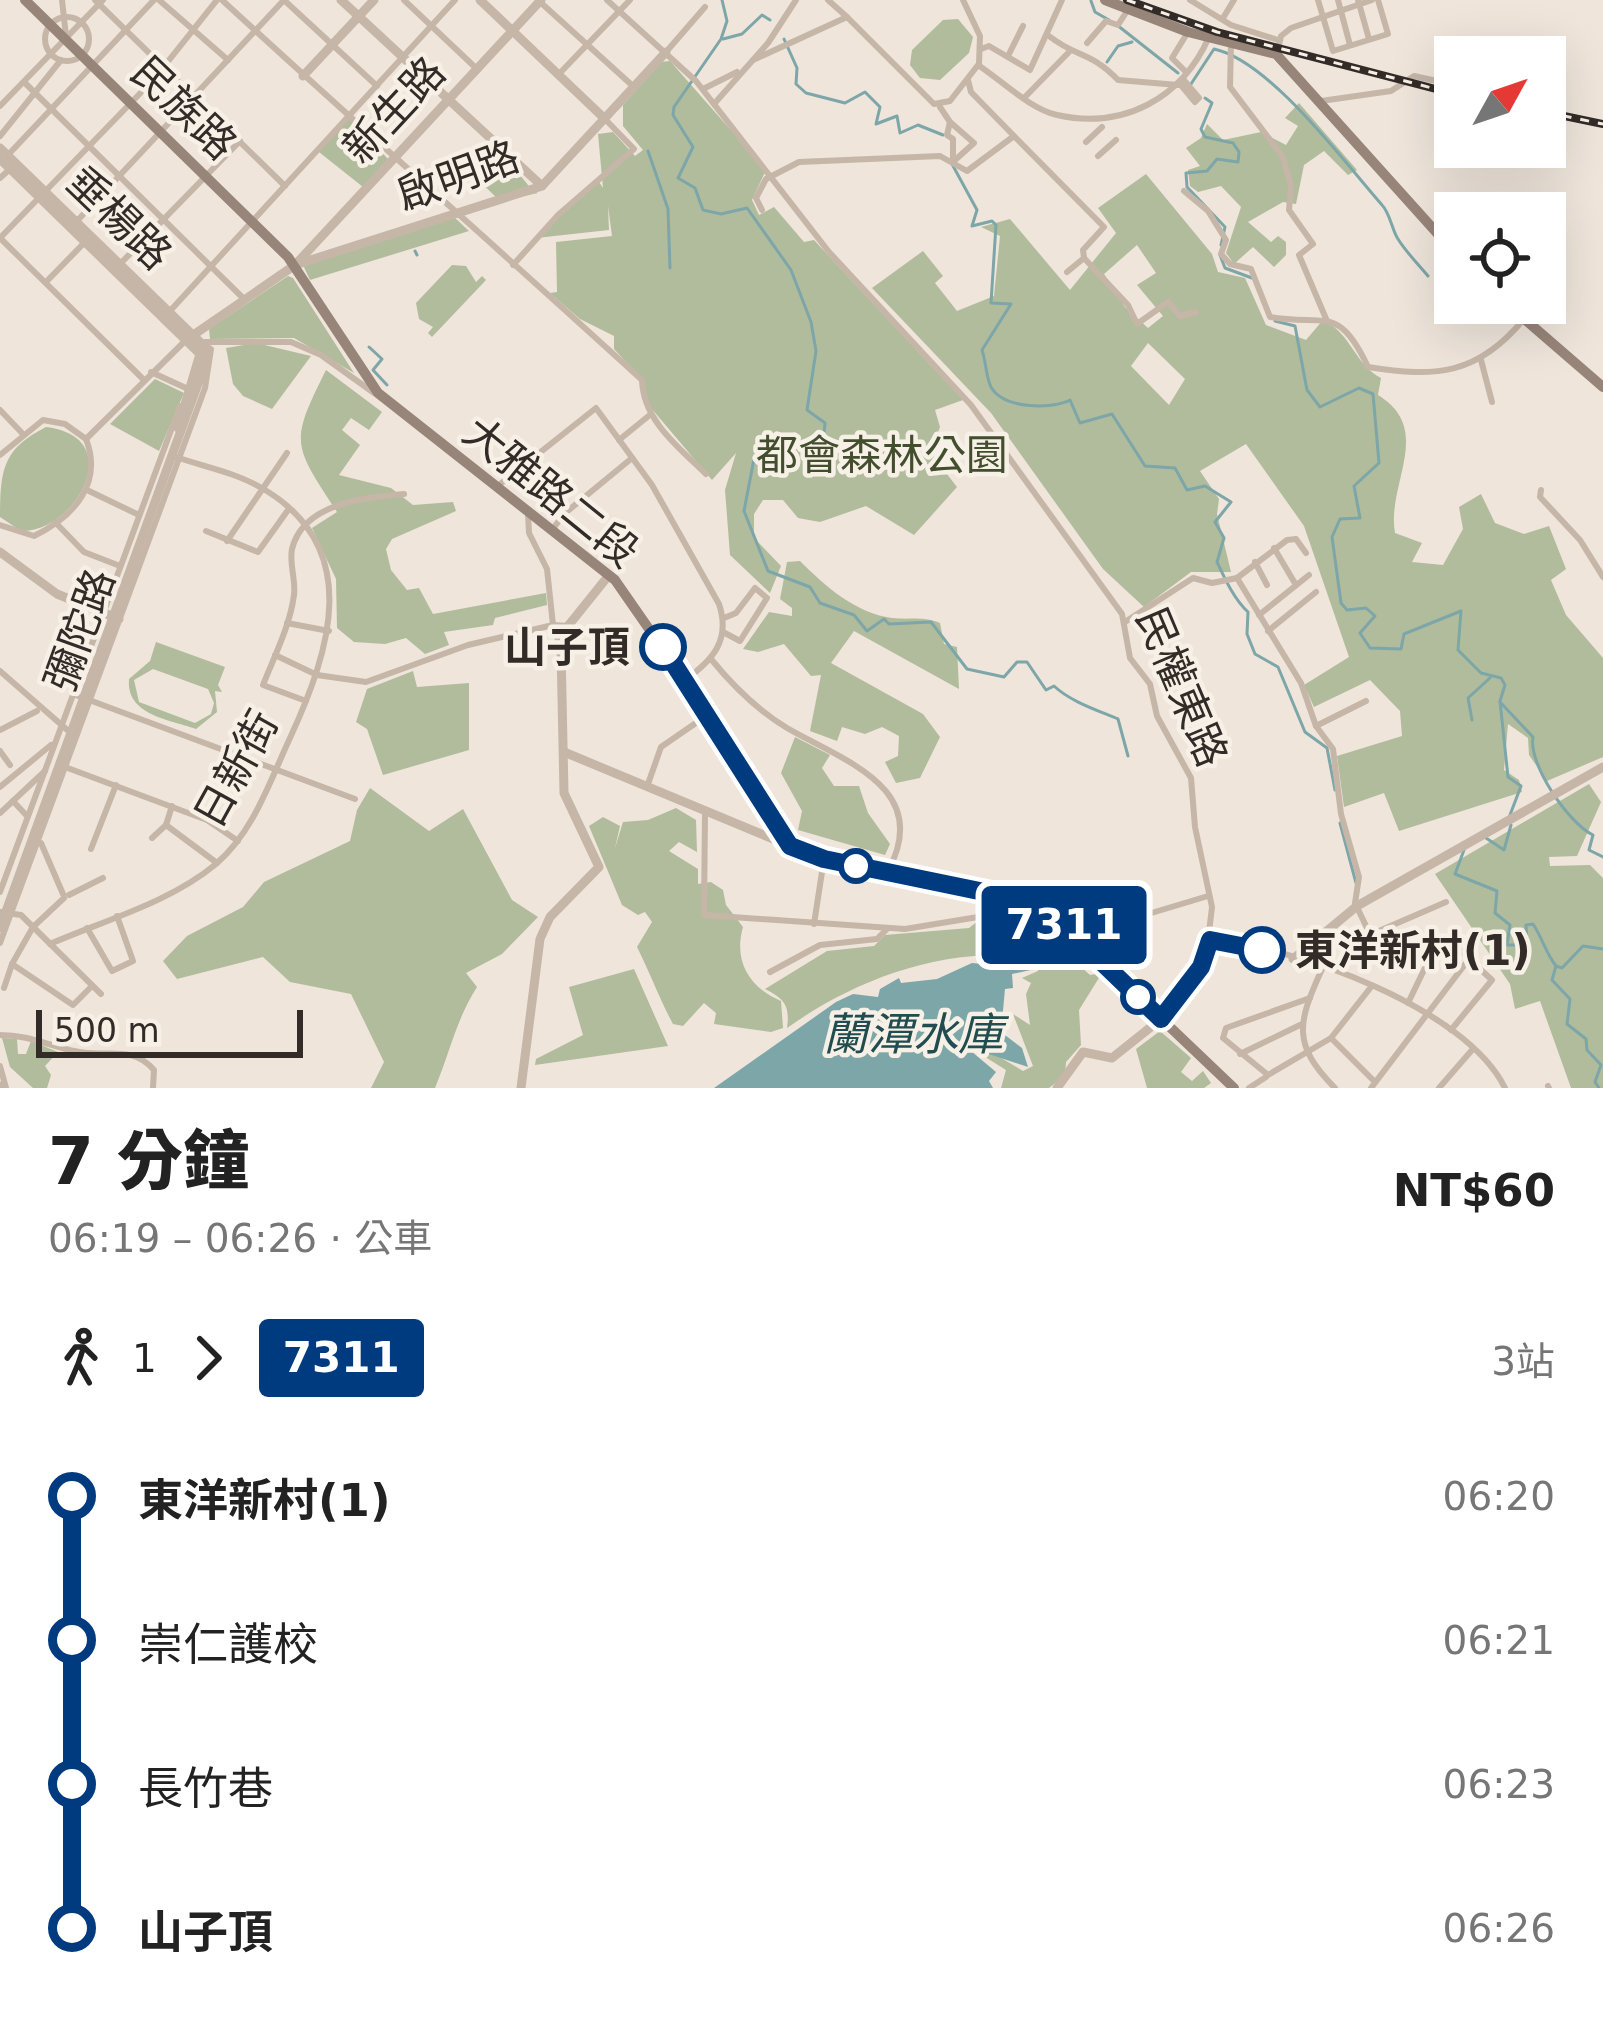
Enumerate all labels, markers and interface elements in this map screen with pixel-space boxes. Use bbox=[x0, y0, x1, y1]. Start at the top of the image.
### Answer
north arrow bbox=[1434, 36, 1566, 168]
map controls bbox=[1434, 36, 1566, 324]
street label: 民族路 bbox=[122, 47, 246, 169]
street label: 新生路 bbox=[333, 47, 455, 173]
street label: 啟明路 bbox=[390, 131, 526, 221]
street label: 垂楊路 bbox=[57, 157, 181, 279]
button: locate bbox=[1434, 192, 1566, 324]
street label: 大雅路二段 bbox=[454, 407, 648, 577]
park label: 都會森林公園 bbox=[756, 431, 1008, 480]
street label: 彌陀路 bbox=[35, 562, 125, 698]
street label: 民權東路 bbox=[1127, 600, 1237, 774]
place label: 山子頂 bbox=[504, 623, 630, 672]
marker: 山子頂 bbox=[641, 625, 685, 669]
street label: 日新街 bbox=[184, 702, 288, 836]
unlabelled marker bbox=[840, 850, 872, 882]
line badge: 7311 bbox=[980, 886, 1148, 964]
text: 7311 bbox=[1006, 900, 1122, 949]
place label: 東洋新村(1) bbox=[1295, 926, 1531, 975]
marker: 東洋新村(1) bbox=[1240, 928, 1284, 972]
unlabelled marker bbox=[1122, 981, 1154, 1013]
scale bar bbox=[36, 1004, 303, 1057]
water label: 蘭潭水庫 bbox=[823, 1008, 1010, 1061]
text: 500 m bbox=[54, 1011, 160, 1050]
text: 7 分鐘 bbox=[48, 1123, 249, 1200]
text: NT$60 bbox=[1393, 1164, 1555, 1217]
text: 06:19 – 06:26 · 公車 bbox=[48, 1216, 432, 1261]
icon: walk bbox=[48, 1325, 114, 1391]
icon: forward bbox=[175, 1325, 241, 1391]
text: 7311 bbox=[283, 1333, 400, 1382]
text: 1 bbox=[132, 1336, 157, 1381]
text: 3站 bbox=[1491, 1339, 1555, 1384]
text: 東洋新村(1) bbox=[138, 1474, 390, 1527]
text: 06:20 bbox=[1443, 1474, 1555, 1519]
text: 崇仁護校 bbox=[138, 1618, 318, 1671]
text: 06:21 bbox=[1443, 1618, 1555, 1663]
text: 長竹巷 bbox=[138, 1762, 273, 1815]
text: 06:23 bbox=[1443, 1762, 1555, 1807]
text: 山子頂 bbox=[138, 1906, 273, 1959]
text: 06:26 bbox=[1443, 1906, 1555, 1951]

